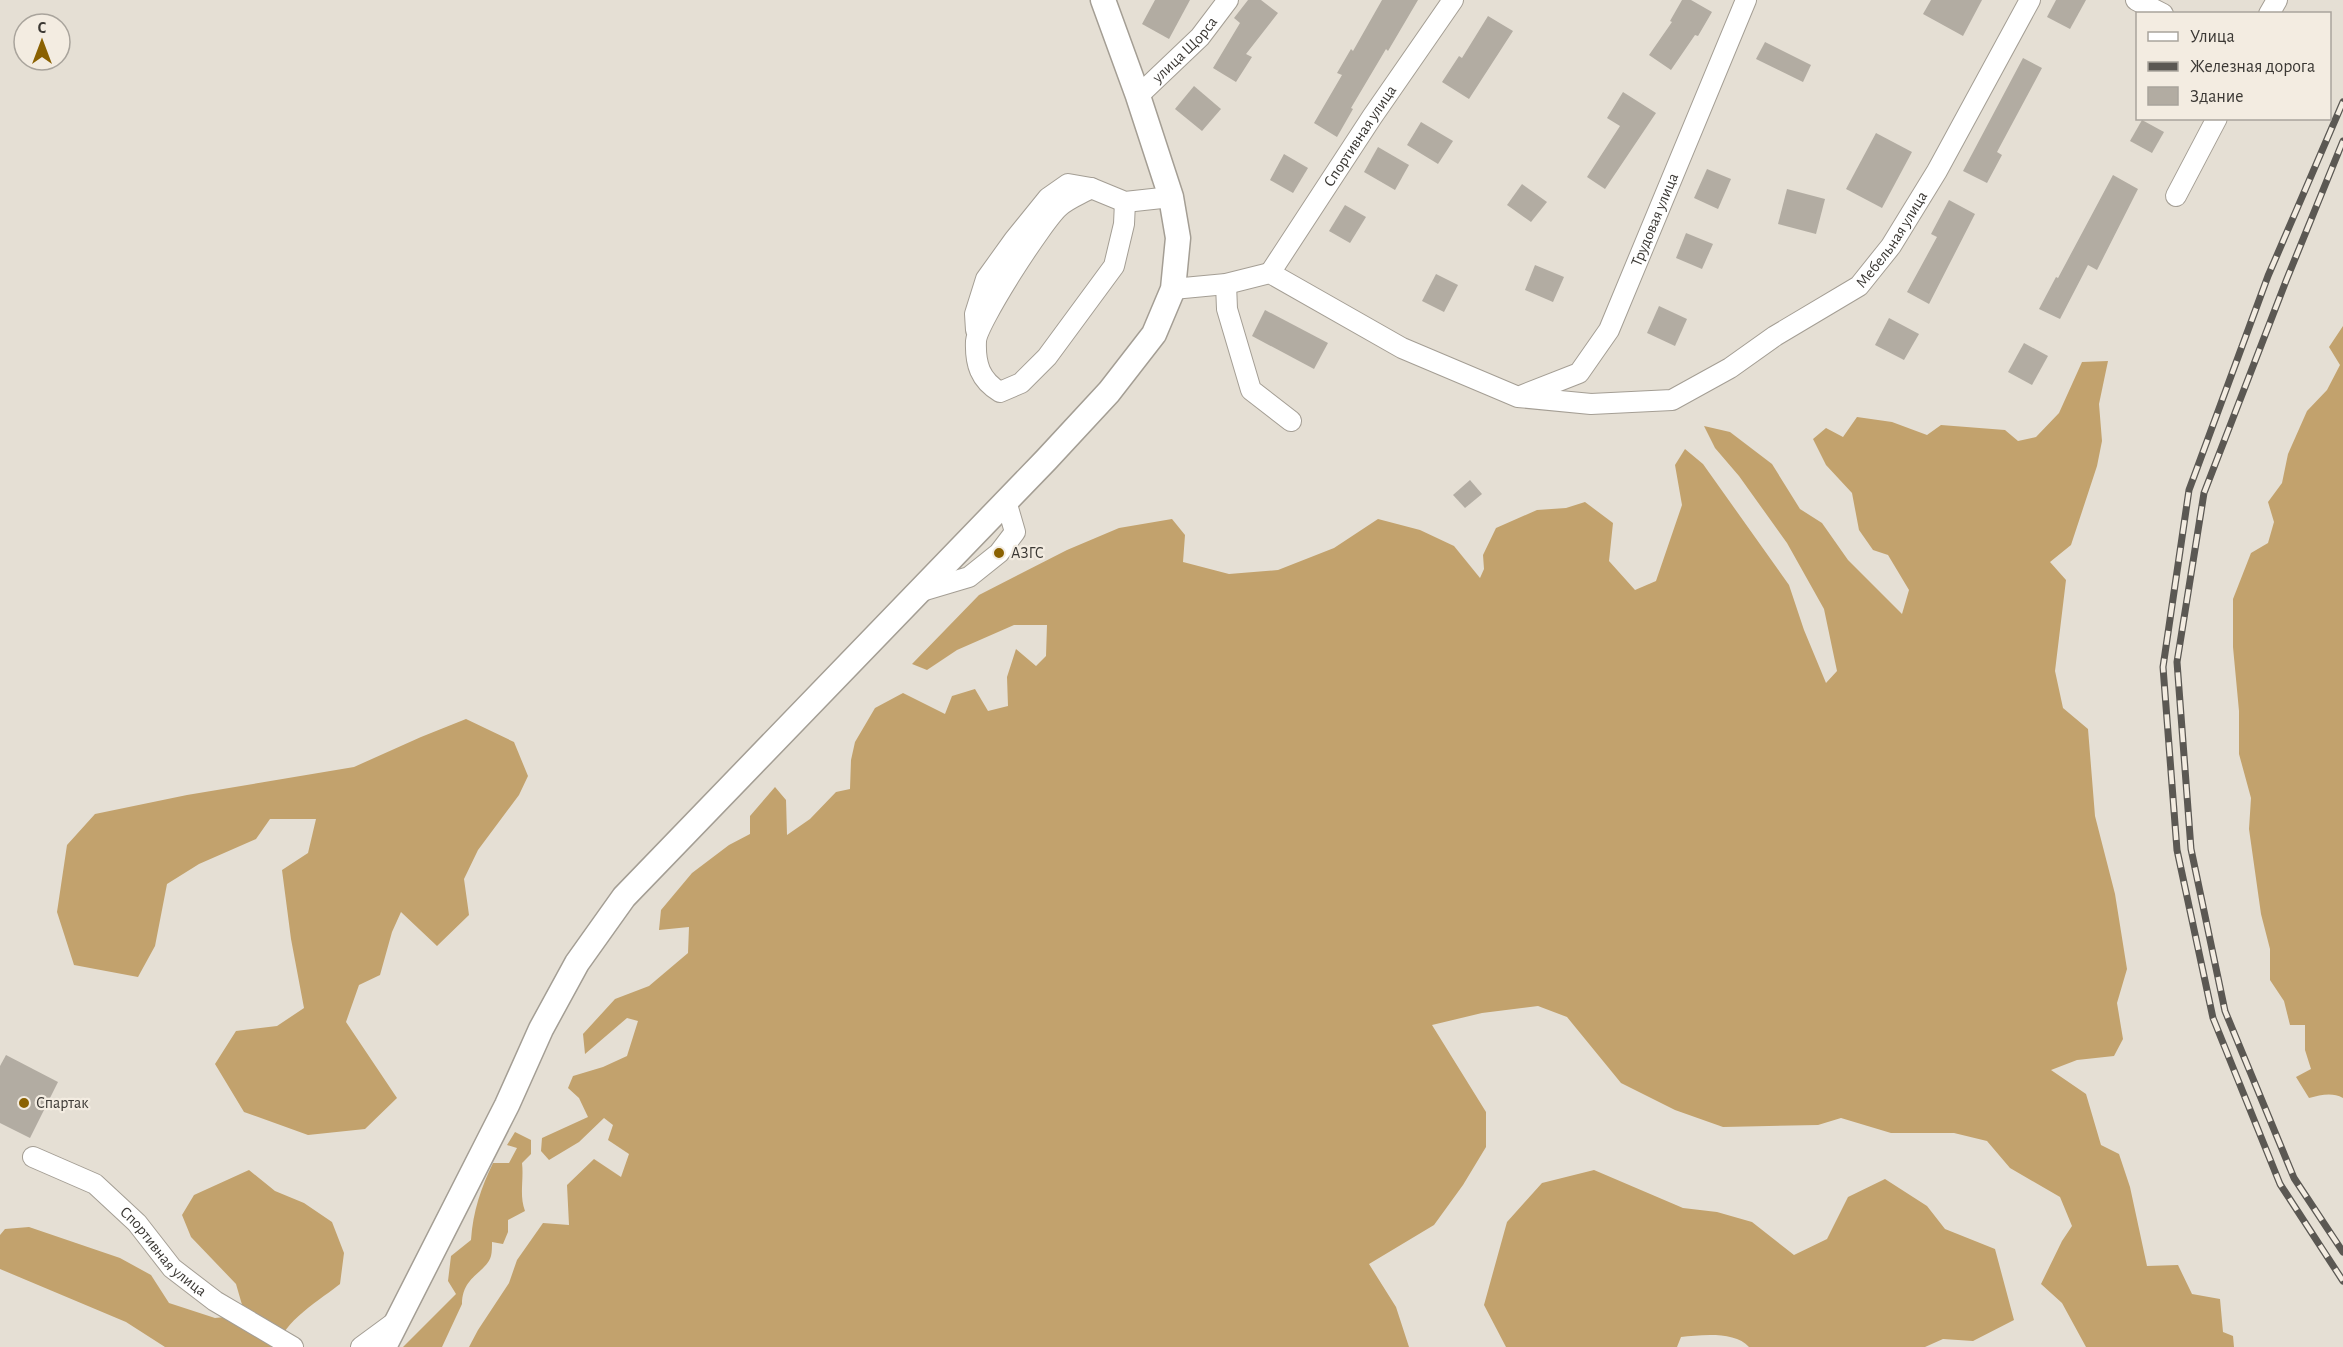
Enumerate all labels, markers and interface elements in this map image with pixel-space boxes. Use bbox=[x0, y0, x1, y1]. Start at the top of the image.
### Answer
north arrow bbox=[12, 12, 72, 72]
legend bbox=[2136, 12, 2331, 120]
street label: улица Щорса bbox=[1149, 14, 1220, 87]
text: С bbox=[38, 20, 47, 36]
text: Улица bbox=[2190, 28, 2235, 46]
text: Железная дорога bbox=[2190, 58, 2315, 76]
street label: Спортивная улица bbox=[1321, 82, 1399, 190]
text: Здание bbox=[2190, 88, 2244, 106]
street label: Трудовая улица bbox=[1628, 171, 1681, 269]
street label: Мебельная улица bbox=[1853, 189, 1930, 291]
place label: АЗГС bbox=[1011, 545, 1044, 561]
marker: АЗГС bbox=[992, 546, 1006, 560]
place label: Спартак bbox=[36, 1095, 89, 1111]
marker: Спартак bbox=[17, 1096, 31, 1110]
street label: Спортивная улица bbox=[117, 1204, 209, 1299]

